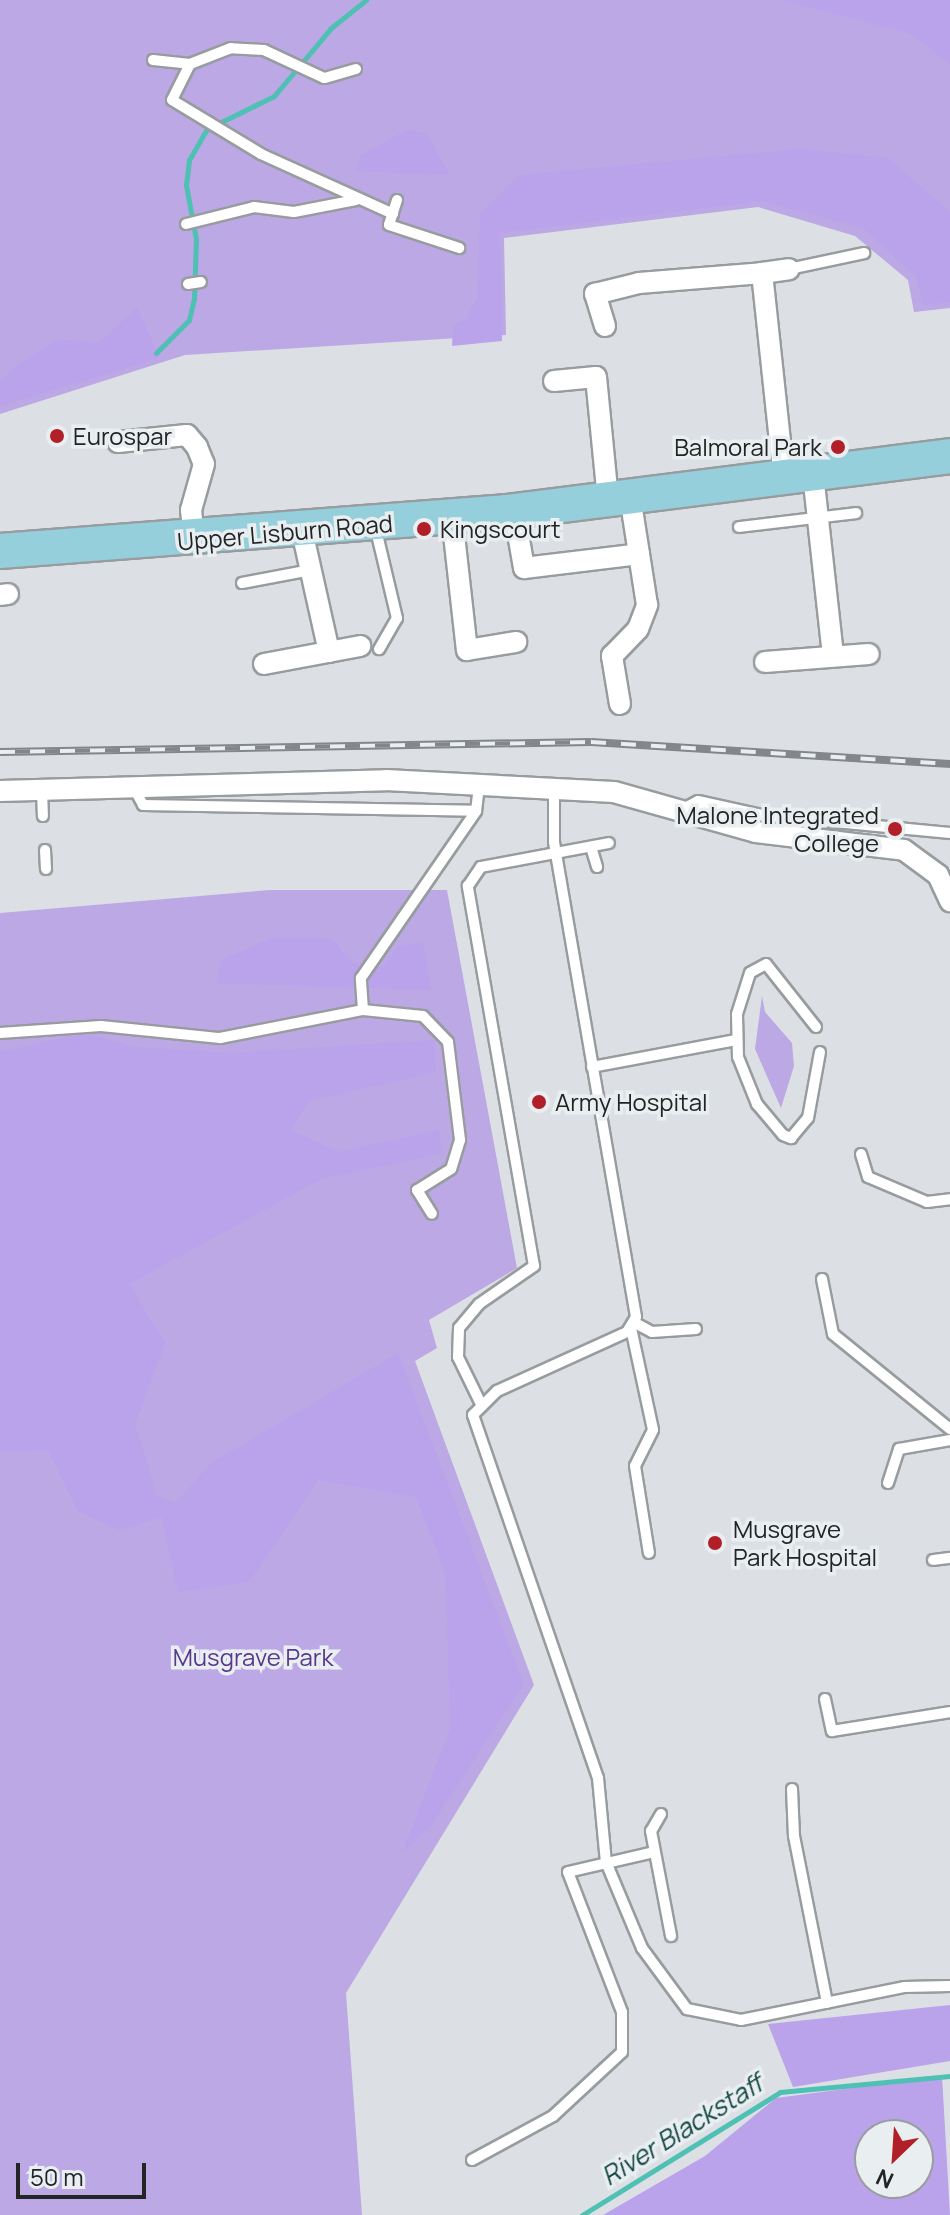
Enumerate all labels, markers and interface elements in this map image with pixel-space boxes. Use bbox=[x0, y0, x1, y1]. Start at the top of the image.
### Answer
place label: Eurospar bbox=[73, 422, 172, 450]
marker: Eurospar bbox=[48, 427, 66, 445]
place label: Balmoral Park bbox=[674, 433, 822, 461]
marker: Balmoral Park bbox=[829, 438, 847, 456]
street label: Upper Lisburn Road bbox=[176, 508, 394, 556]
place label: Kingscourt bbox=[440, 515, 561, 543]
marker: Kingscourt bbox=[415, 520, 433, 538]
place label: Malone Integrated College bbox=[677, 801, 879, 857]
marker: Malone Integrated College bbox=[886, 820, 904, 838]
place label: Army Hospital bbox=[555, 1088, 708, 1116]
marker: Army Hospital bbox=[530, 1093, 548, 1111]
place label: Musgrave Park Hospital bbox=[733, 1515, 877, 1571]
marker: Musgrave Park Hospital bbox=[704, 1532, 726, 1554]
park label: Musgrave Park bbox=[173, 1643, 333, 1671]
water label: River Blackstaff bbox=[596, 2068, 768, 2192]
north arrow bbox=[854, 2119, 934, 2199]
scale bar bbox=[20, 2147, 150, 2197]
text: 50 m bbox=[30, 2160, 84, 2193]
text: N bbox=[871, 2162, 898, 2196]

